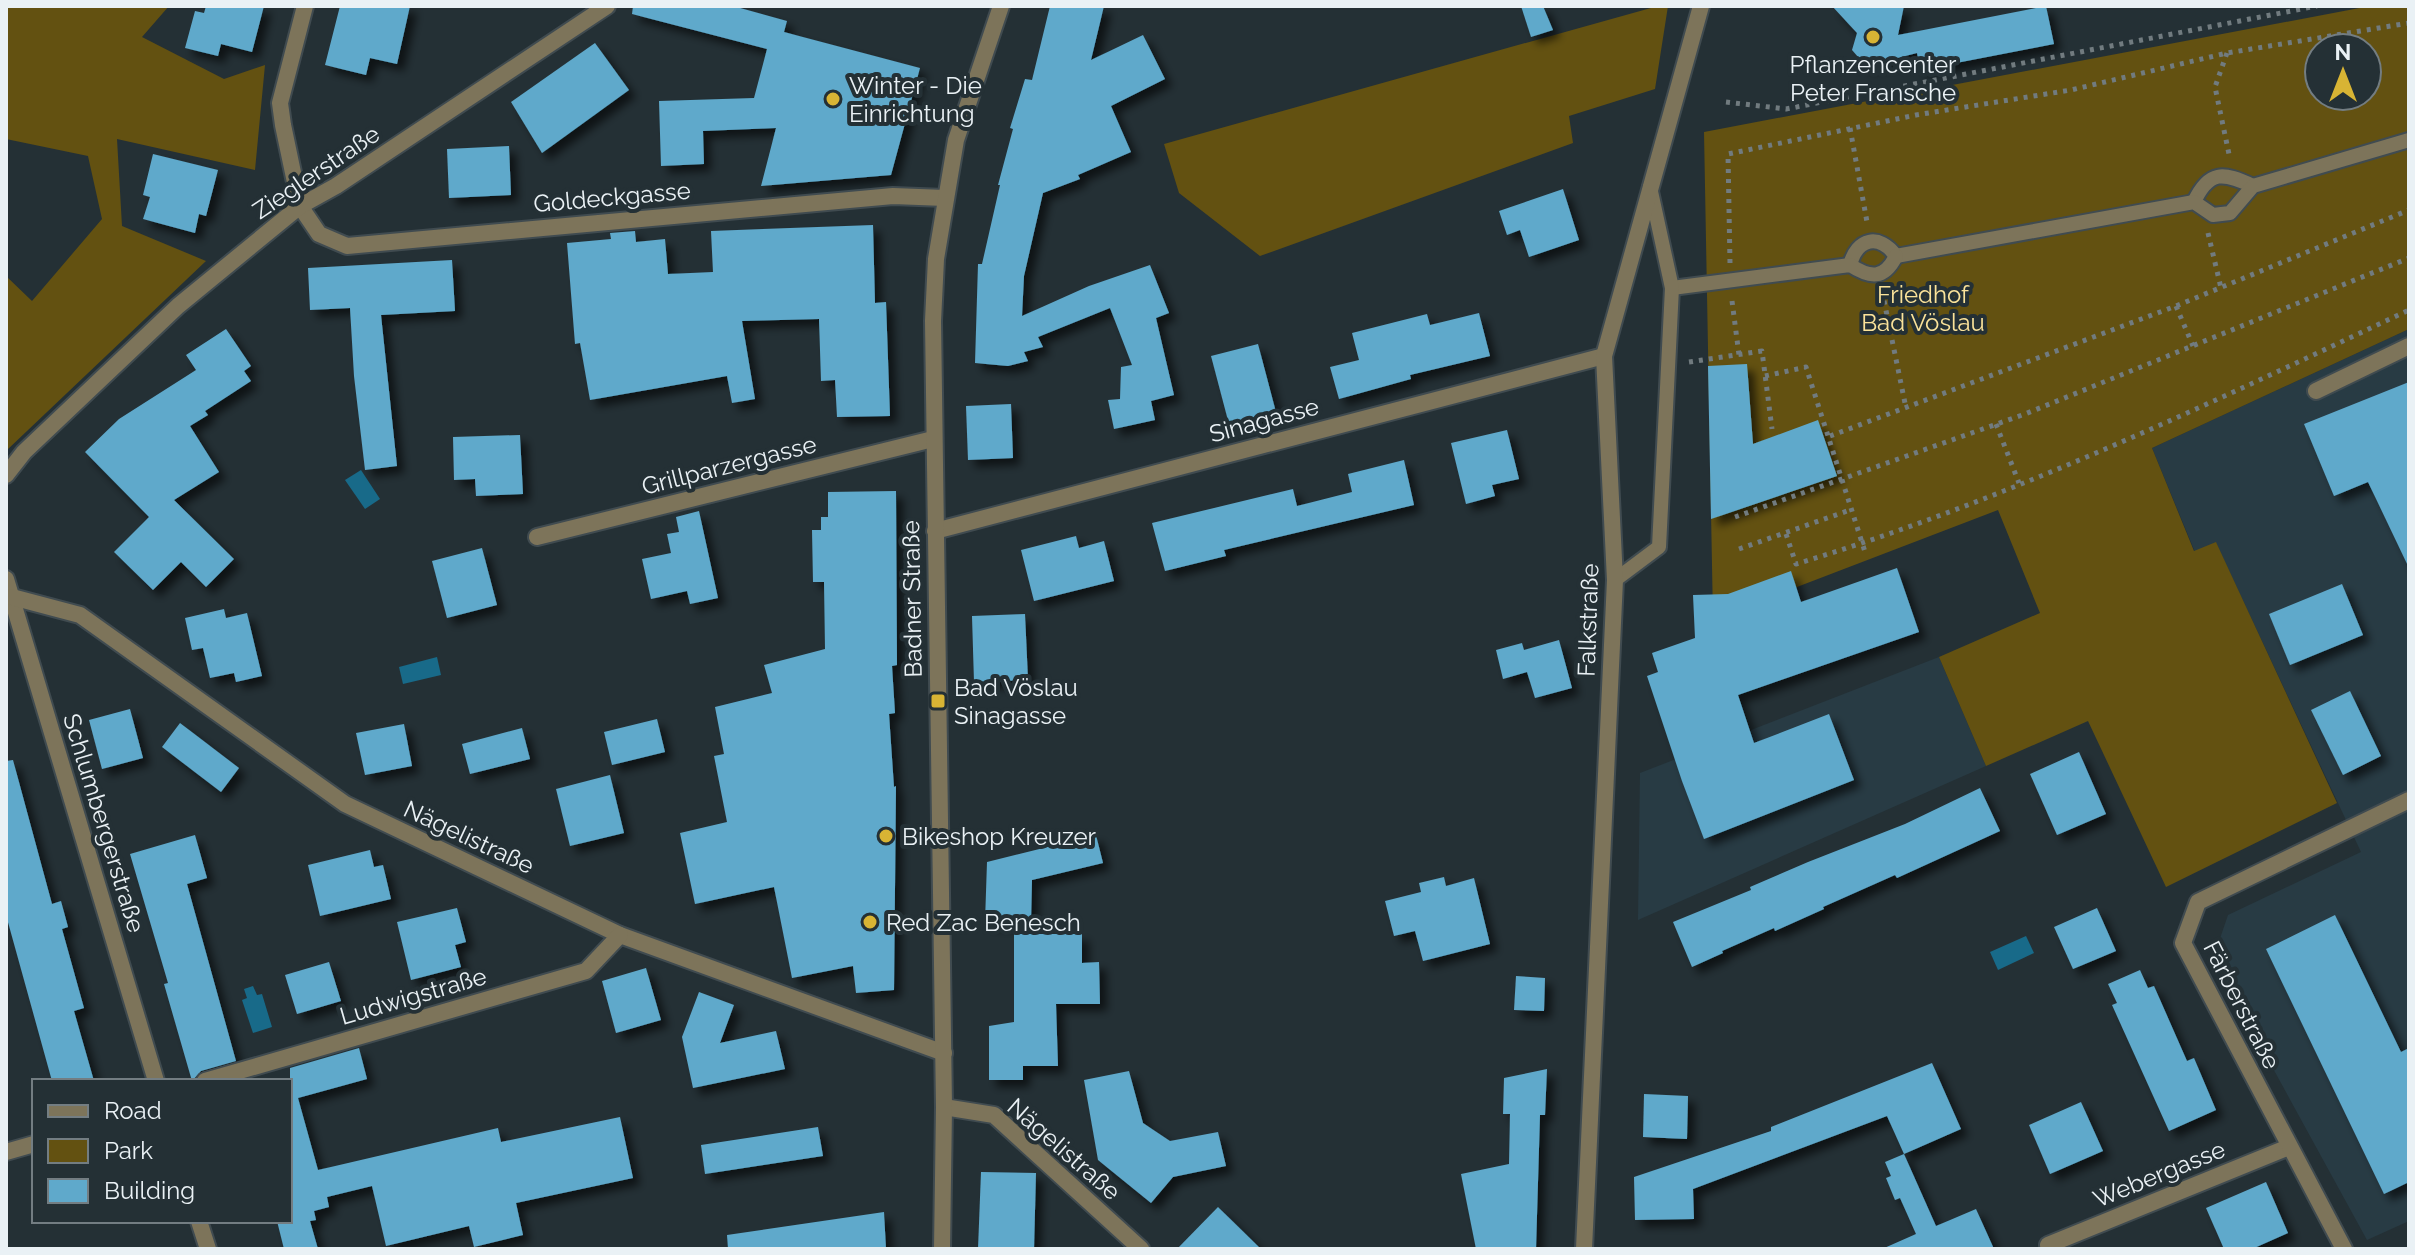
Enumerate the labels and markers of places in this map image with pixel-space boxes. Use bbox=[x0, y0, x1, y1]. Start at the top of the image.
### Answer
marker: Pflanzencenter Peter Fransche bbox=[1864, 28, 1882, 46]
place label: Pflanzencenter Peter Fransche bbox=[1790, 50, 1957, 107]
place label: Winter - Die Einrichtung bbox=[849, 71, 982, 128]
marker: Winter - Die Einrichtung bbox=[824, 90, 842, 108]
place label: Bad Vöslau Sinagasse bbox=[954, 673, 1078, 730]
marker: Bad Vöslau Sinagasse bbox=[929, 692, 947, 710]
place label: Bikeshop Kreuzer bbox=[902, 822, 1097, 851]
marker: Bikeshop Kreuzer bbox=[877, 827, 895, 845]
place label: Red Zac Benesch bbox=[886, 908, 1081, 937]
marker: Red Zac Benesch bbox=[861, 913, 879, 931]

